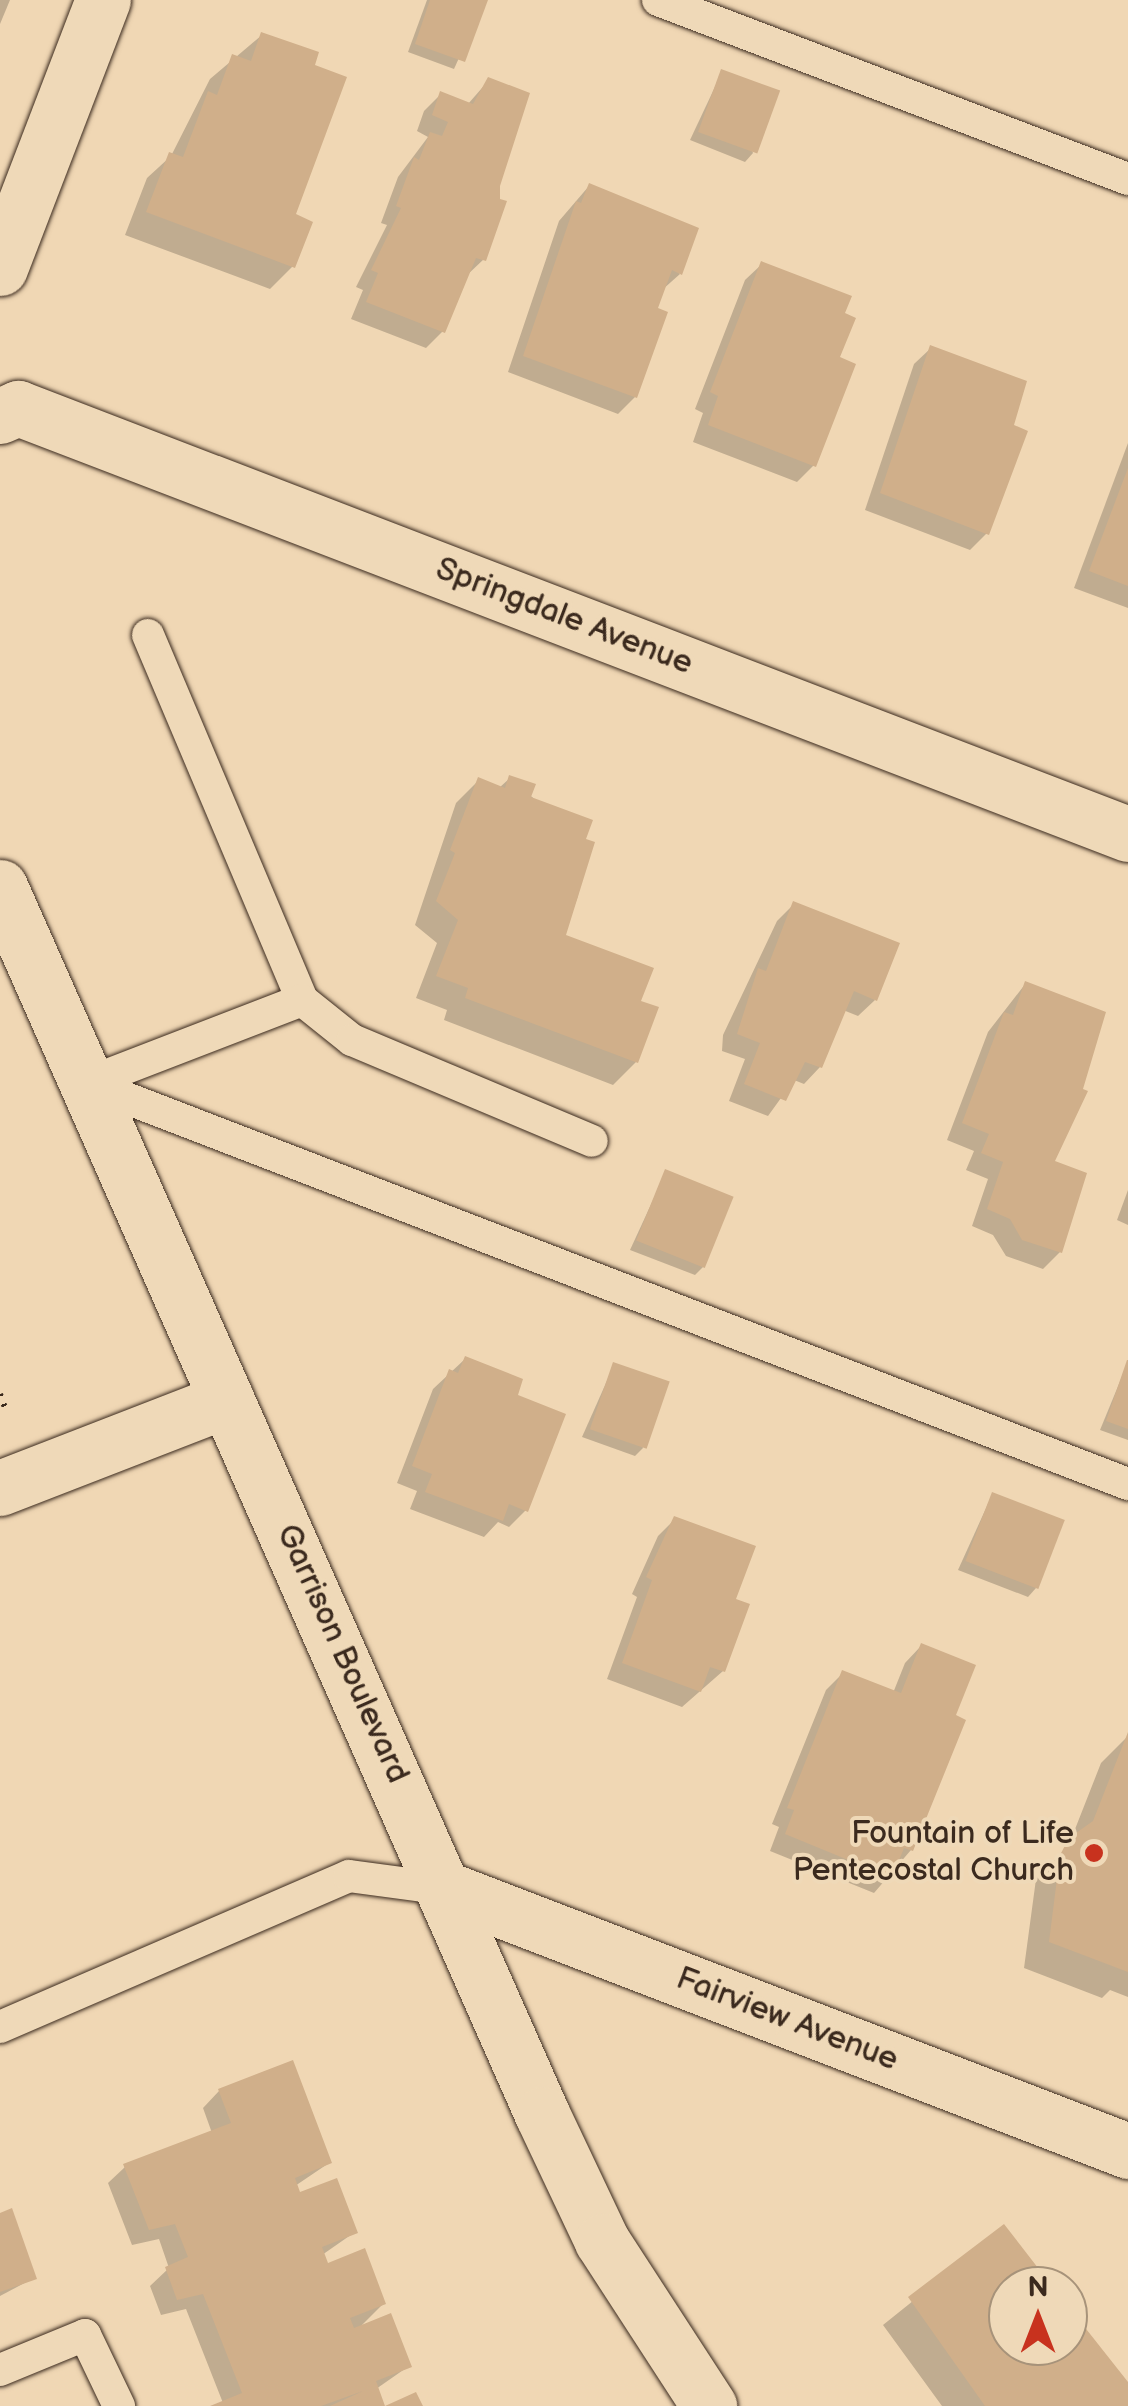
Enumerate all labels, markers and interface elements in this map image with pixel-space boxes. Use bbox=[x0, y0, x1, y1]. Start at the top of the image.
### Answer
street label: Springdale Avenue bbox=[430, 550, 698, 684]
street label: Garrison Boulevard bbox=[268, 1519, 416, 1789]
place label: Fountain of Life Pentecostal Church bbox=[793, 1816, 1074, 1891]
marker: Fountain of Life Pentecostal Church bbox=[1083, 1842, 1105, 1864]
street label: Fairview Avenue bbox=[671, 1960, 903, 2080]
north arrow bbox=[988, 2266, 1088, 2366]
text: N bbox=[1027, 2271, 1049, 2304]

